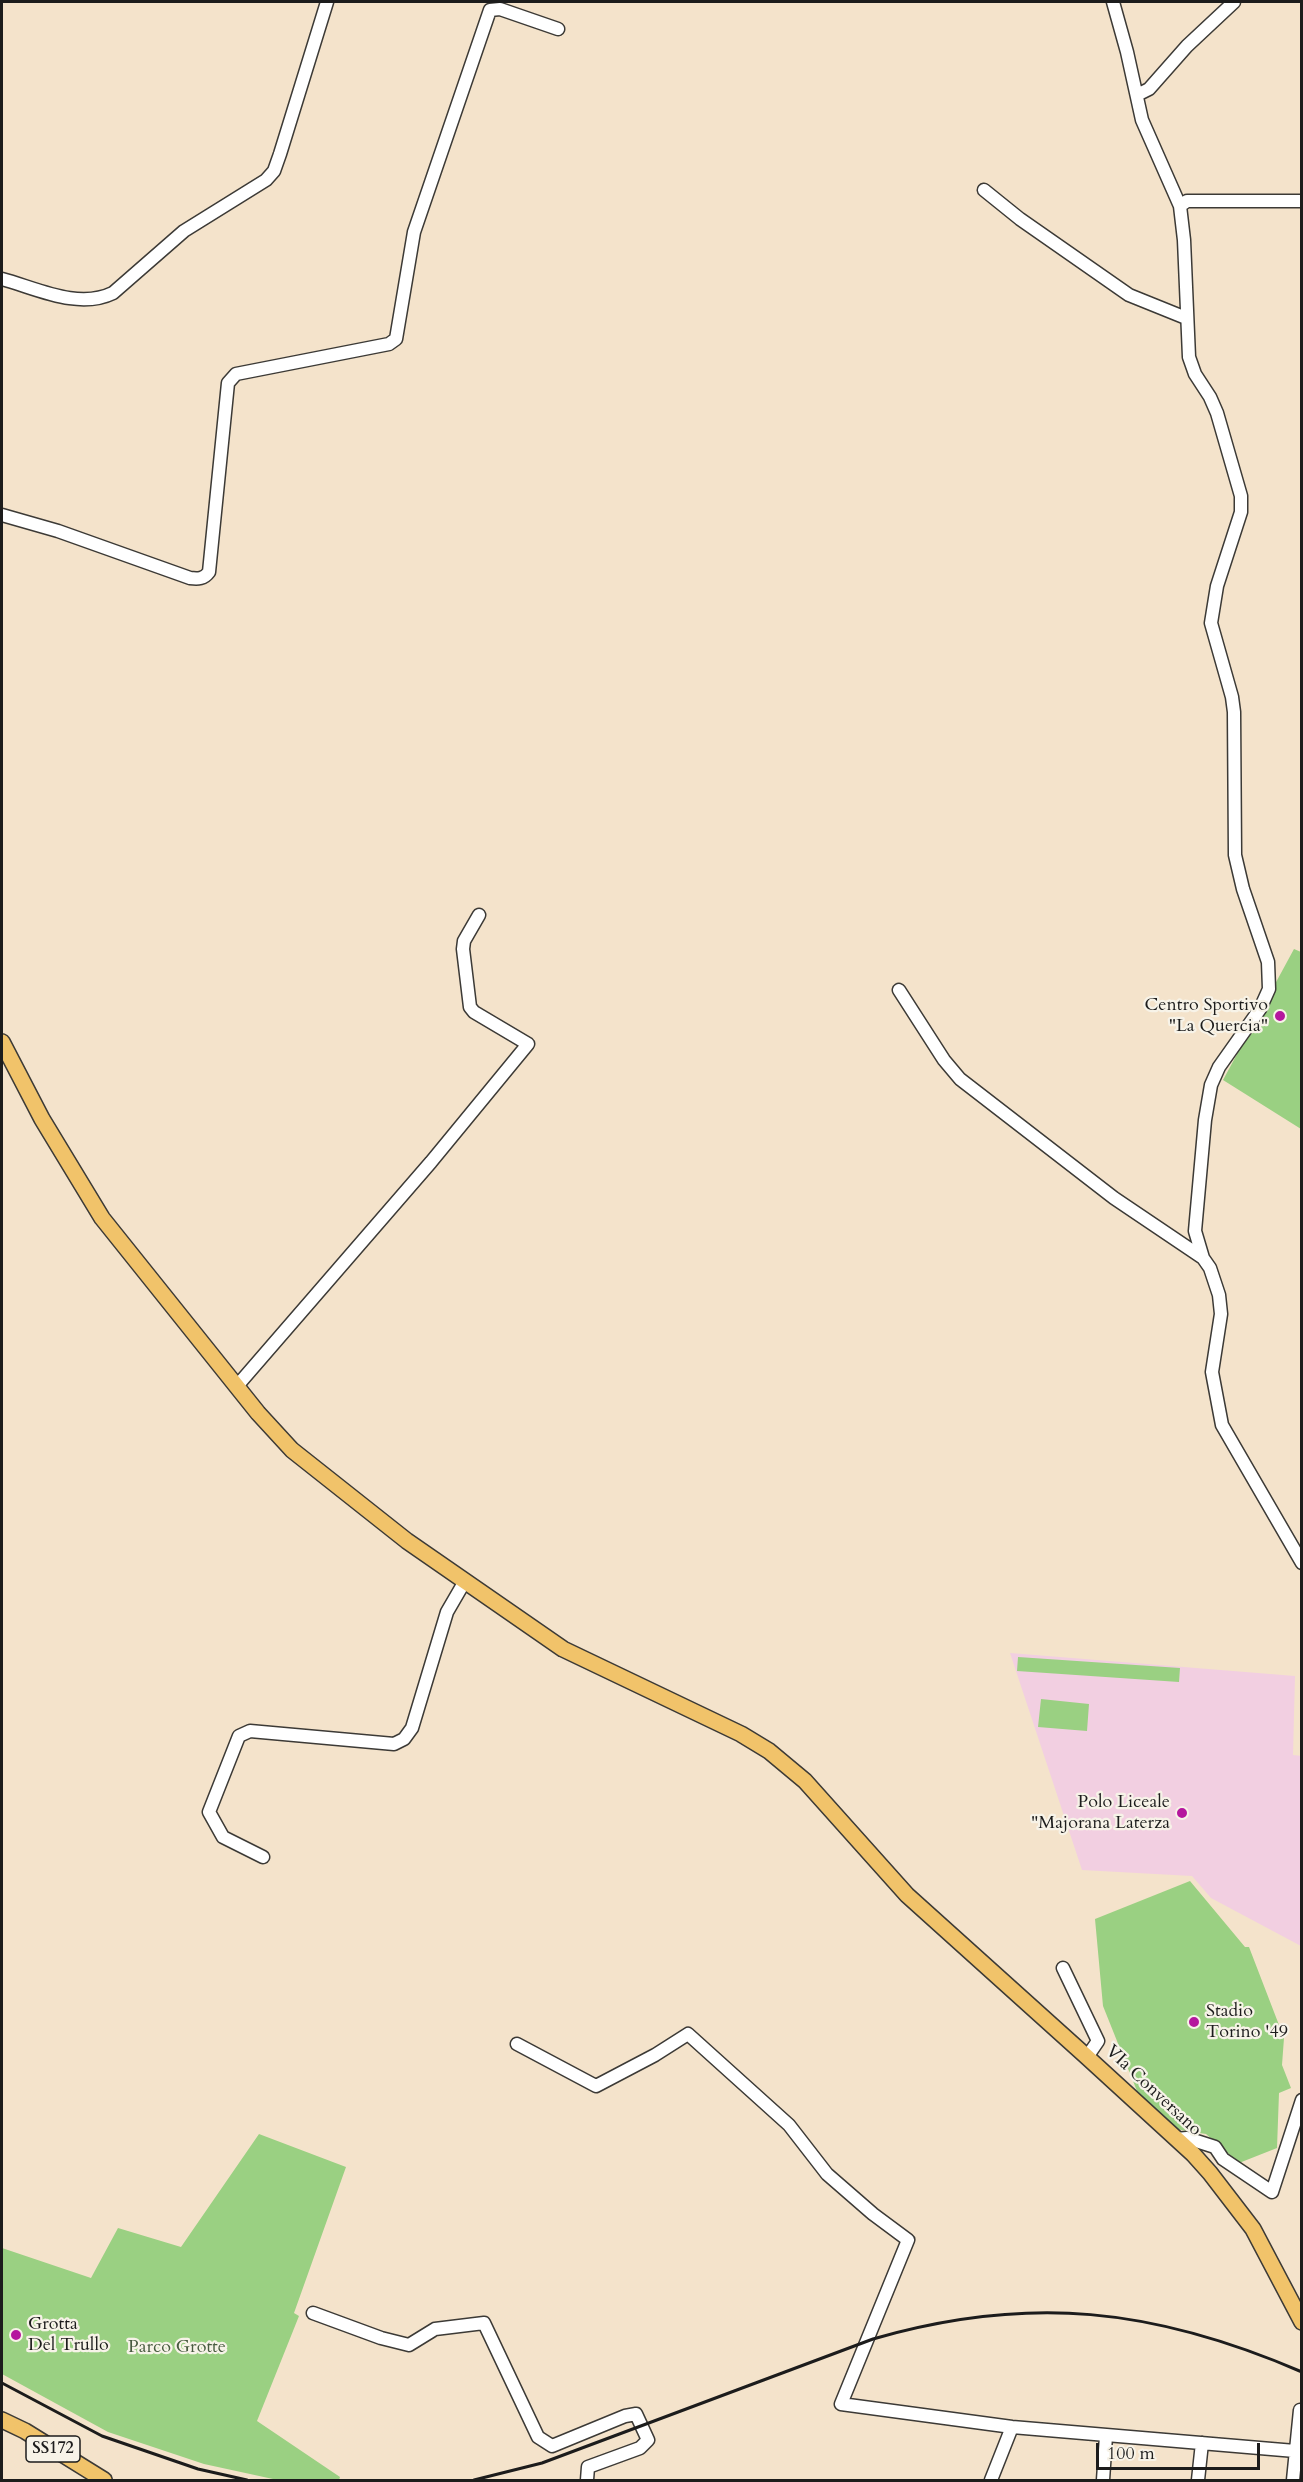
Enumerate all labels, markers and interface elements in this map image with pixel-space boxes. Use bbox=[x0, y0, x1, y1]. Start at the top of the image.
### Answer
place label: Centro Sportivo "La Quercia" bbox=[1145, 995, 1268, 1038]
marker: Centro Sportivo "La Quercia" bbox=[1273, 1009, 1287, 1023]
place label: Polo Liceale "Majorana Laterza bbox=[1031, 1792, 1170, 1834]
marker: Polo Liceale "Majorana Laterza bbox=[1175, 1806, 1189, 1820]
place label: Stadio Torino '49 bbox=[1206, 2001, 1288, 2044]
marker: Stadio Torino '49 bbox=[1187, 2015, 1201, 2029]
street label: VIa Conversano bbox=[1101, 2041, 1205, 2141]
place label: Grotta Del Trullo bbox=[28, 2314, 109, 2356]
marker: Grotta Del Trullo bbox=[9, 2328, 23, 2342]
park label: Parco Grotte bbox=[128, 2337, 226, 2359]
scale bar bbox=[1099, 2431, 1262, 2469]
road number: SS172 bbox=[26, 2436, 80, 2462]
text: 100 m bbox=[1107, 2441, 1155, 2466]

